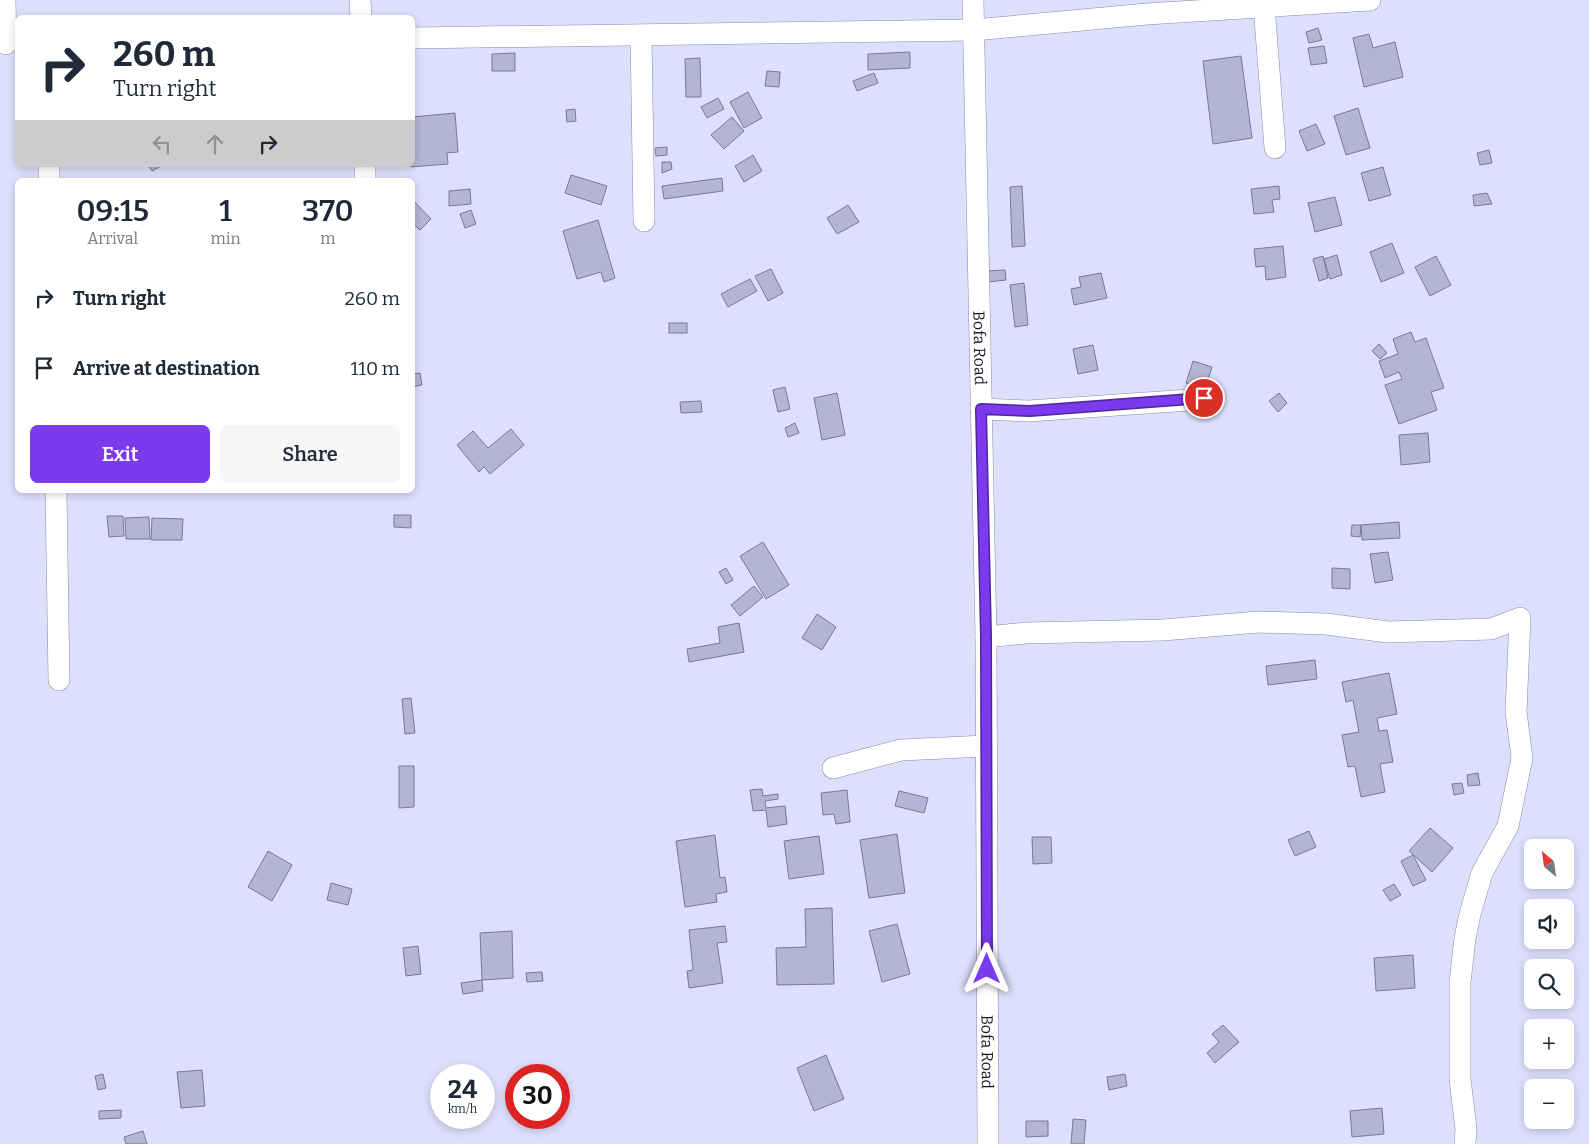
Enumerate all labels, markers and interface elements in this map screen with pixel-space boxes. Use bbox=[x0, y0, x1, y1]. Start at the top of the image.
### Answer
text: 260 m bbox=[113, 33, 215, 75]
icon: right bbox=[30, 35, 95, 100]
text: Turn right bbox=[113, 75, 216, 102]
icon: left bbox=[148, 130, 176, 158]
icon: ahead bbox=[201, 130, 229, 158]
icon: right bbox=[254, 130, 282, 158]
text: 09:15 bbox=[76, 193, 149, 229]
text: 1 bbox=[219, 193, 232, 229]
text: 370 bbox=[302, 193, 354, 229]
text: Arrival bbox=[87, 229, 138, 248]
text: min bbox=[210, 229, 241, 248]
text: m bbox=[320, 229, 335, 248]
icon: right bbox=[30, 284, 58, 312]
text: Turn right bbox=[73, 287, 166, 310]
text: 260 m bbox=[344, 287, 400, 310]
street label: Bofa Road bbox=[970, 311, 990, 386]
icon: arrive bbox=[30, 354, 58, 382]
text: Arrive at destination bbox=[73, 357, 260, 380]
text: 110 m bbox=[350, 357, 400, 380]
pin bbox=[1183, 377, 1225, 419]
icon: arrive bbox=[1190, 384, 1218, 412]
button: Exit bbox=[30, 425, 210, 483]
button: Share bbox=[220, 425, 400, 483]
north arrow bbox=[1524, 839, 1574, 889]
map controls bbox=[1524, 839, 1574, 1129]
button: sound bbox=[1524, 899, 1574, 949]
position arrow bbox=[960, 942, 1012, 994]
button: search bbox=[1524, 959, 1574, 1009]
street label: Bofa Road bbox=[978, 1015, 997, 1090]
button: + bbox=[1524, 1019, 1574, 1069]
speed limit sign: 30 bbox=[505, 1064, 570, 1129]
text: 24 bbox=[448, 1075, 477, 1105]
button: − bbox=[1524, 1079, 1574, 1129]
text: km/h bbox=[448, 1102, 477, 1116]

